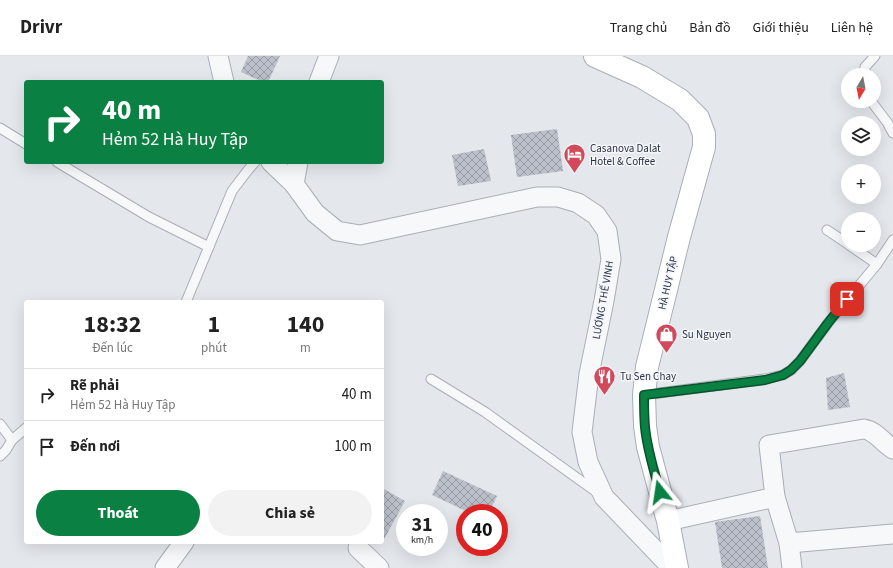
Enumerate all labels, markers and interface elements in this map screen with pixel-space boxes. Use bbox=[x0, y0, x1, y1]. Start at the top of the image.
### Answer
text: Drivr bbox=[20, 14, 62, 41]
text: Trang chủ bbox=[610, 18, 667, 38]
text: Bản đồ bbox=[689, 18, 731, 38]
text: Giới thiệu bbox=[753, 18, 809, 38]
text: Liên hệ bbox=[831, 18, 873, 38]
north arrow bbox=[841, 68, 881, 108]
map controls bbox=[841, 68, 881, 252]
text: 40 m bbox=[102, 90, 161, 130]
icon: right bbox=[36, 96, 88, 148]
button: layers bbox=[841, 116, 881, 156]
text: Hẻm 52 Hà Huy Tập bbox=[102, 127, 248, 152]
hotel icon: Casanova Dalat Hotel & Coffee bbox=[562, 141, 588, 174]
place label: Casanova Dalat Hotel & Coffee bbox=[590, 141, 661, 169]
button: + bbox=[841, 164, 881, 204]
button: − bbox=[841, 212, 881, 252]
street label: HÀ HUY TẬP bbox=[655, 255, 681, 311]
street label: LƯƠNG THẾ VINH bbox=[589, 259, 617, 341]
pin bbox=[830, 282, 864, 316]
icon: arrive bbox=[836, 288, 858, 310]
text: 18:32 bbox=[84, 307, 141, 342]
text: 1 bbox=[208, 307, 220, 342]
text: 140 bbox=[286, 307, 324, 342]
shop icon: Su Nguyen bbox=[653, 321, 679, 354]
place label: Su Nguyen bbox=[682, 327, 731, 342]
text: Đến lúc bbox=[92, 339, 133, 357]
text: phút bbox=[201, 339, 227, 357]
text: m bbox=[300, 339, 311, 357]
restaurant icon: Tu Sen Chay bbox=[591, 363, 617, 396]
place label: Tu Sen Chay bbox=[620, 369, 676, 384]
text: Rẽ phải bbox=[70, 375, 119, 396]
icon: right bbox=[36, 384, 58, 406]
text: 40 m bbox=[342, 384, 372, 405]
text: Hẻm 52 Hà Huy Tập bbox=[70, 396, 175, 414]
icon: arrive bbox=[36, 436, 58, 458]
text: Đến nơi bbox=[70, 436, 120, 457]
text: 100 m bbox=[334, 436, 372, 457]
position arrow bbox=[639, 471, 681, 513]
button: Thoát bbox=[36, 490, 200, 536]
button: Chia sẻ bbox=[208, 490, 372, 536]
speed limit sign: 40 bbox=[456, 504, 508, 556]
text: 31 bbox=[411, 511, 433, 539]
text: km/h bbox=[411, 533, 433, 547]

